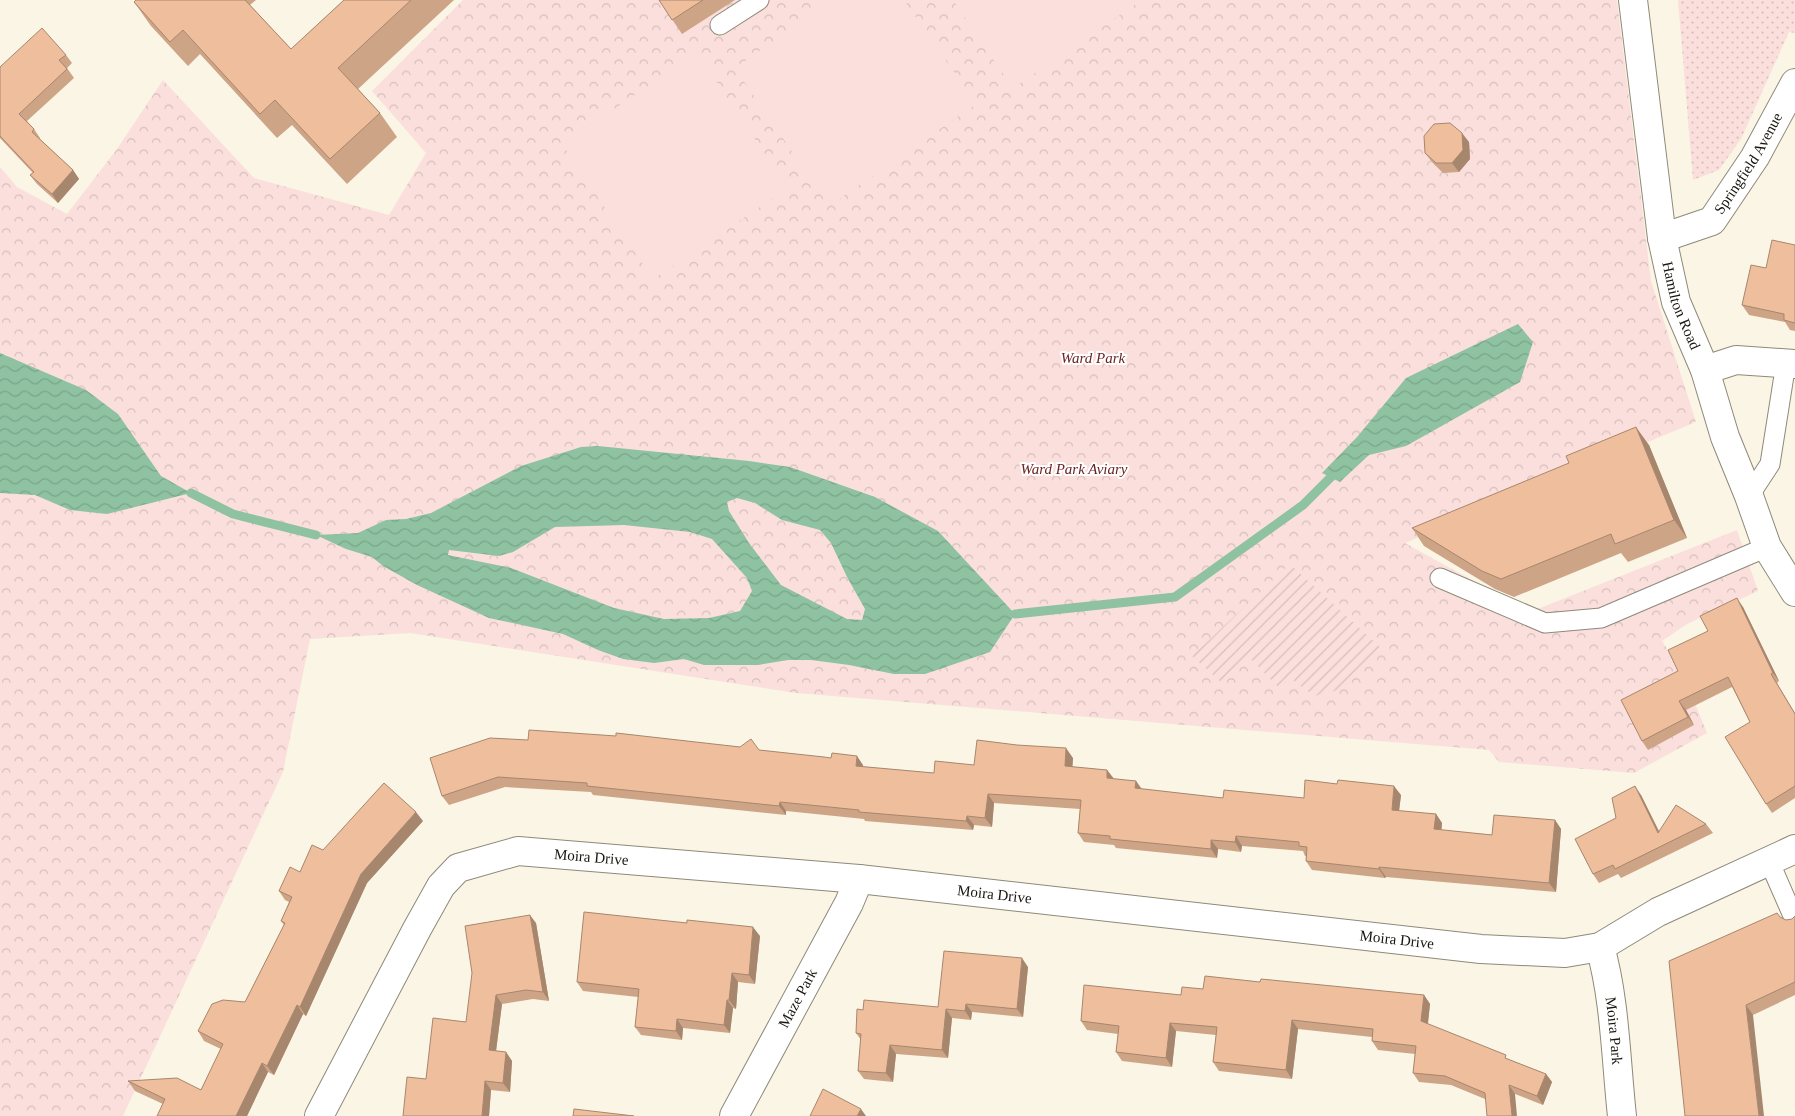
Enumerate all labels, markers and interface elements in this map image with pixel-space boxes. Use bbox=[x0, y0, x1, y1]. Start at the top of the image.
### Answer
street label: Springfield Avenue bbox=[1711, 110, 1786, 217]
street label: Hamilton Road bbox=[1659, 260, 1703, 352]
park label: Ward Park bbox=[1061, 350, 1125, 366]
park label: Ward Park Aviary bbox=[1021, 461, 1128, 477]
street label: Moira Drive bbox=[553, 846, 629, 868]
street label: Moira Drive bbox=[957, 882, 1033, 906]
street label: Moira Drive bbox=[1359, 927, 1435, 952]
street label: Maze Park bbox=[775, 965, 820, 1030]
street label: Moira Park bbox=[1602, 996, 1625, 1066]

